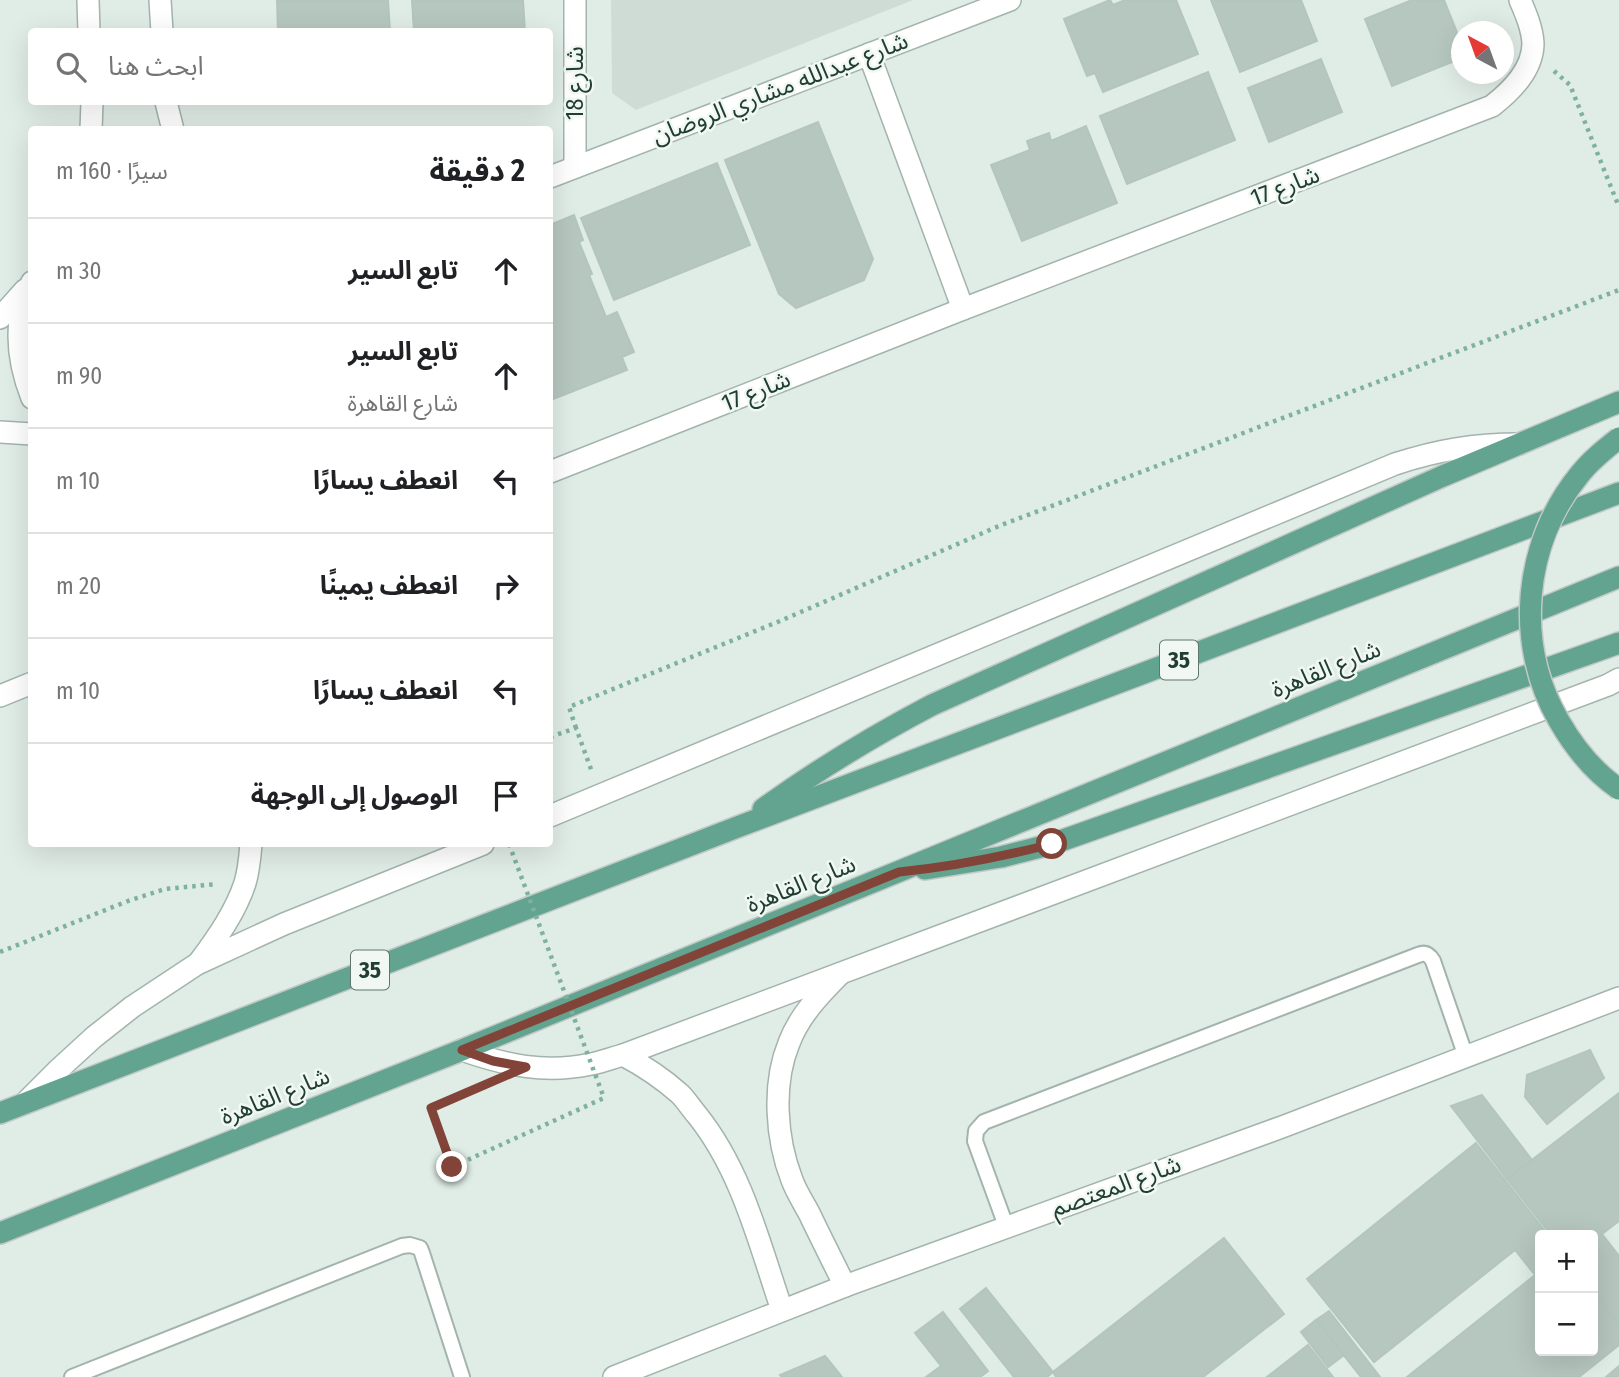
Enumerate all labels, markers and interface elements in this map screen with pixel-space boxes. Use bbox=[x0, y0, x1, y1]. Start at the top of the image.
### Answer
north arrow bbox=[1451, 21, 1514, 84]
street label: شارع عبدالله مشاري الروضان bbox=[648, 26, 914, 154]
search box bbox=[28, 28, 553, 105]
street label: شارع 18 bbox=[561, 46, 592, 120]
icon: search bbox=[52, 48, 90, 86]
text: ابحث هنا bbox=[108, 51, 204, 82]
text: 2 دقيقة bbox=[429, 153, 525, 189]
text: سيرًا · 160 m bbox=[56, 157, 168, 185]
street label: شارع 17 bbox=[1247, 160, 1324, 215]
icon: ahead bbox=[487, 252, 525, 290]
text: تابع السير bbox=[348, 255, 458, 286]
text: 30 m bbox=[56, 257, 101, 285]
text: تابع السير bbox=[348, 336, 458, 367]
icon: ahead bbox=[487, 357, 525, 395]
text: 90 m bbox=[56, 362, 102, 390]
street label: شارع 17 bbox=[718, 365, 796, 420]
text: شارع القاهرة bbox=[348, 389, 458, 417]
icon: left bbox=[487, 462, 525, 500]
text: انعطف يسارًا bbox=[313, 465, 458, 496]
text: 10 m bbox=[56, 467, 100, 495]
icon: right bbox=[487, 567, 525, 605]
text: انعطف يمينًا bbox=[320, 570, 458, 601]
text: 20 m bbox=[56, 572, 101, 600]
street label: شارع القاهرة bbox=[1267, 634, 1386, 706]
road number: 35 bbox=[1160, 640, 1198, 680]
icon: left bbox=[487, 672, 525, 710]
text: انعطف يسارًا bbox=[313, 675, 458, 706]
text: 10 m bbox=[56, 677, 100, 705]
icon: arrive bbox=[487, 777, 525, 815]
text: الوصول إلى الوجهة bbox=[251, 780, 458, 811]
route start bbox=[1036, 828, 1067, 859]
street label: شارع القاهرة bbox=[742, 849, 861, 921]
road number: 35 bbox=[351, 951, 389, 990]
street label: شارع القاهرة bbox=[216, 1061, 335, 1133]
street label: شارع المعتصم bbox=[1047, 1150, 1186, 1225]
route end bbox=[436, 1151, 467, 1182]
map controls bbox=[1535, 1230, 1598, 1356]
button: + bbox=[1535, 1230, 1598, 1293]
button: − bbox=[1535, 1293, 1598, 1356]

